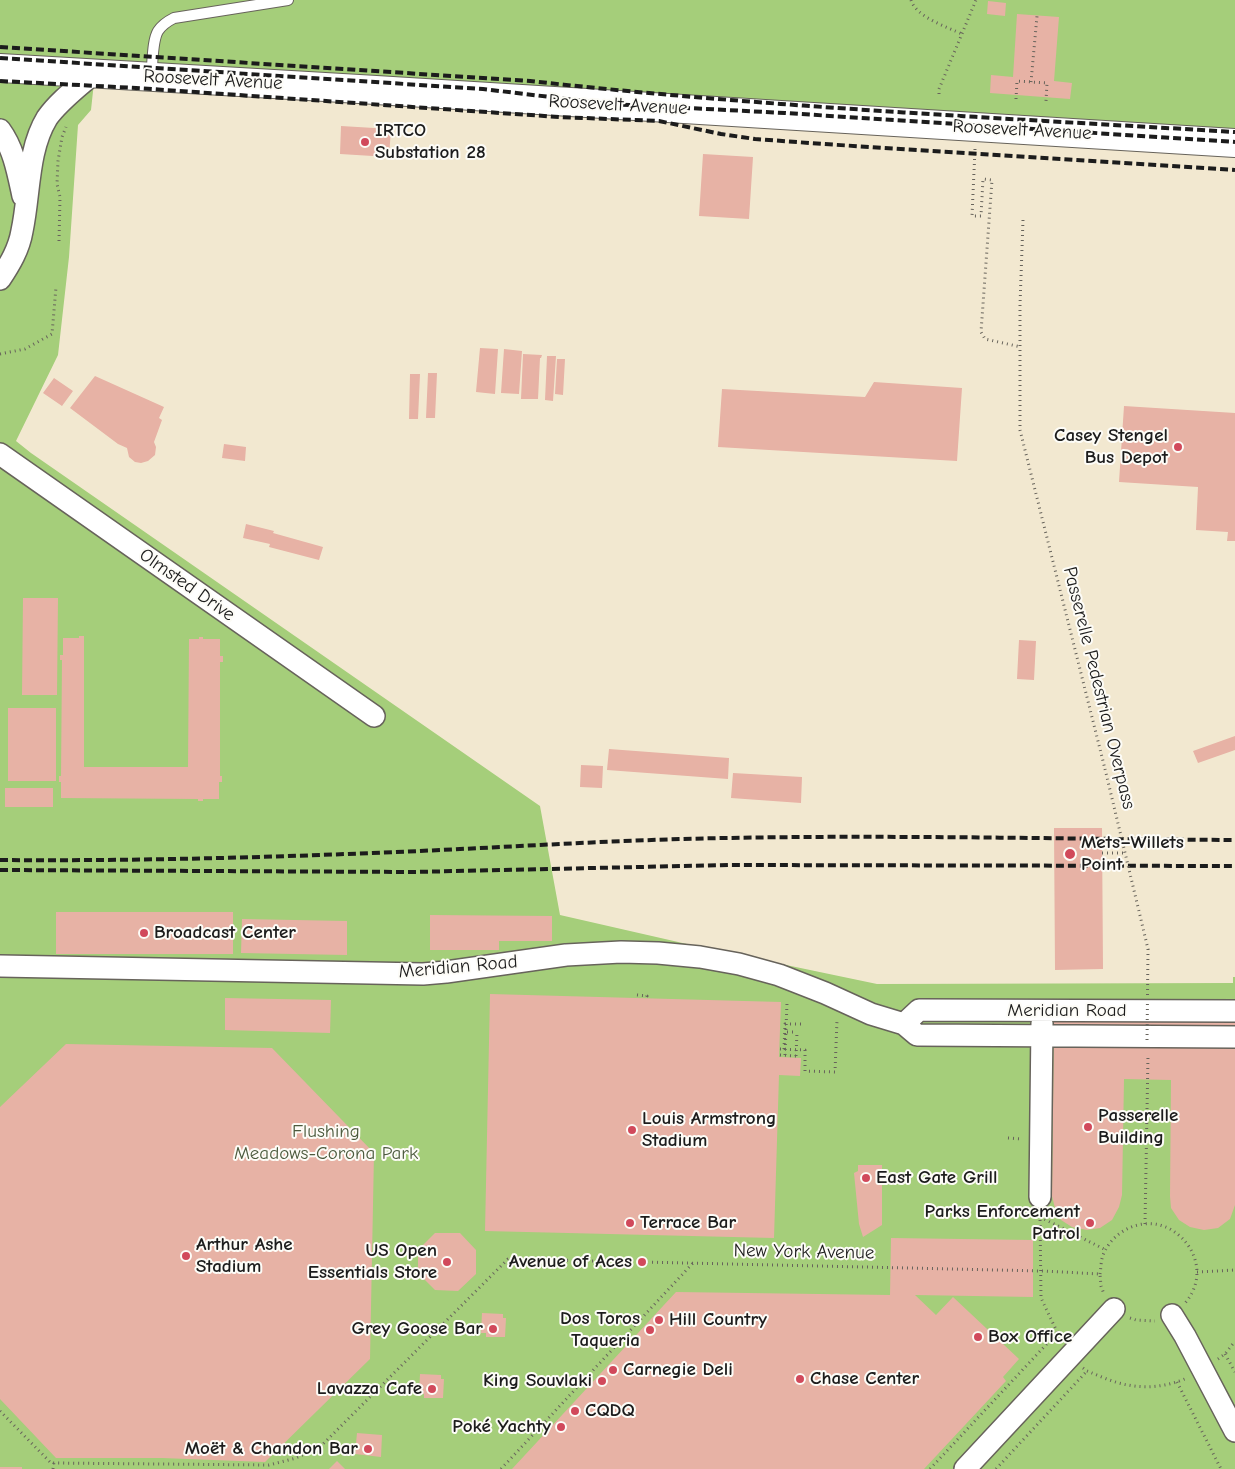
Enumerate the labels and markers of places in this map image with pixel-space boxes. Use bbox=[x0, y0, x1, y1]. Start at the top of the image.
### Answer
place label: IRTCO Substation 28 bbox=[375, 120, 486, 164]
marker: IRTCO Substation 28 bbox=[359, 136, 371, 148]
place label: Casey Stengel Bus Depot bbox=[1054, 425, 1168, 469]
marker: Casey Stengel Bus Depot bbox=[1172, 441, 1184, 453]
place label: Mets–Willets Point bbox=[1081, 832, 1184, 876]
marker: Mets–Willets Point bbox=[1063, 847, 1077, 861]
place label: Broadcast Center bbox=[154, 922, 296, 944]
marker: Broadcast Center bbox=[138, 927, 150, 939]
place label: Passerelle Building bbox=[1098, 1105, 1178, 1149]
place label: Louis Armstrong Stadium bbox=[642, 1108, 776, 1152]
marker: Passerelle Building bbox=[1082, 1121, 1094, 1133]
marker: Louis Armstrong Stadium bbox=[626, 1124, 638, 1136]
place label: East Gate Grill bbox=[876, 1167, 998, 1189]
marker: East Gate Grill bbox=[860, 1172, 872, 1184]
place label: Parks Enforcement Patrol bbox=[925, 1201, 1080, 1245]
place label: Terrace Bar bbox=[640, 1212, 736, 1234]
marker: Terrace Bar bbox=[624, 1217, 636, 1229]
marker: Parks Enforcement Patrol bbox=[1084, 1217, 1096, 1229]
place label: Arthur Ashe Stadium bbox=[196, 1234, 293, 1278]
place label: US Open Essentials Store bbox=[308, 1240, 437, 1284]
marker: Arthur Ashe Stadium bbox=[180, 1250, 192, 1262]
place label: Avenue of Aces bbox=[509, 1251, 632, 1273]
marker: US Open Essentials Store bbox=[441, 1256, 453, 1268]
marker: Avenue of Aces bbox=[636, 1256, 648, 1268]
place label: Dos Toros Taqueria bbox=[560, 1308, 640, 1352]
place label: Hill Country bbox=[669, 1309, 767, 1331]
marker: Hill Country bbox=[653, 1314, 665, 1326]
place label: Grey Goose Bar bbox=[352, 1318, 483, 1340]
marker: Grey Goose Bar bbox=[487, 1323, 499, 1335]
marker: Dos Toros Taqueria bbox=[644, 1324, 656, 1336]
place label: Box Office bbox=[988, 1326, 1072, 1348]
marker: Box Office bbox=[972, 1331, 984, 1343]
place label: Carnegie Deli bbox=[623, 1359, 733, 1381]
marker: Carnegie Deli bbox=[607, 1364, 619, 1376]
place label: Chase Center bbox=[810, 1368, 919, 1390]
place label: King Souvlaki bbox=[483, 1370, 592, 1392]
marker: Chase Center bbox=[794, 1373, 806, 1385]
marker: King Souvlaki bbox=[596, 1375, 608, 1387]
place label: Lavazza Cafe bbox=[317, 1378, 422, 1400]
marker: Lavazza Cafe bbox=[426, 1383, 438, 1395]
place label: CQDQ bbox=[585, 1400, 635, 1422]
marker: CQDQ bbox=[569, 1405, 581, 1417]
place label: Poké Yachty bbox=[452, 1416, 551, 1438]
marker: Poké Yachty bbox=[555, 1421, 567, 1433]
place label: Moët & Chandon Bar bbox=[185, 1438, 358, 1460]
marker: Moët & Chandon Bar bbox=[362, 1443, 374, 1455]

